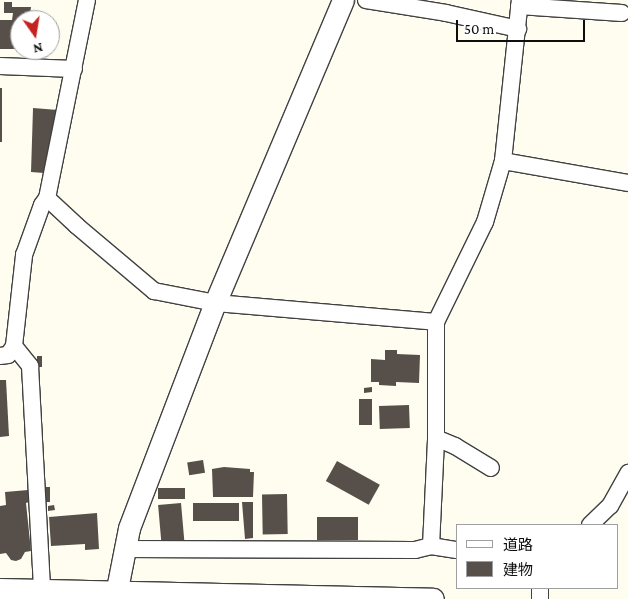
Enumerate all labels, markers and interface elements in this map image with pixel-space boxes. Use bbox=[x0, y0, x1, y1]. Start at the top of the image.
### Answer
north arrow bbox=[10, 10, 60, 60]
scale bar bbox=[458, 10, 587, 42]
text: 50 m bbox=[464, 21, 494, 37]
text: N bbox=[32, 40, 45, 58]
legend bbox=[456, 524, 618, 589]
text: 道路 bbox=[503, 537, 533, 553]
text: 建物 bbox=[503, 562, 533, 578]

